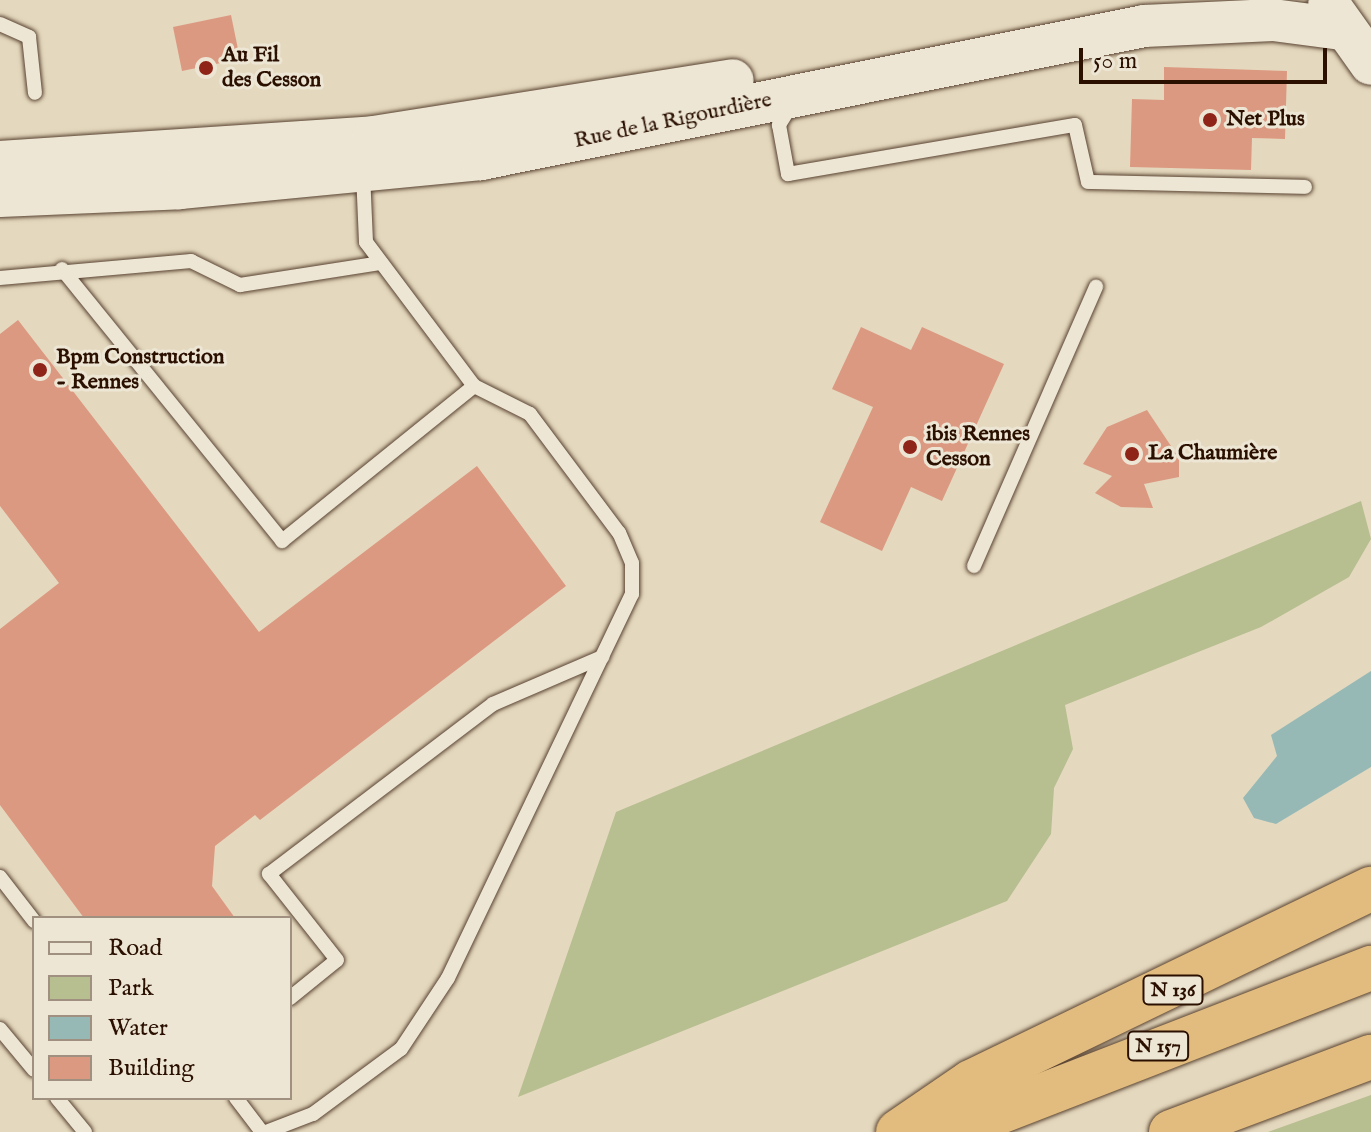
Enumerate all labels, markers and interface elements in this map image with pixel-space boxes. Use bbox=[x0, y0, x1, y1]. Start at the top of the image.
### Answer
scale bar bbox=[1083, 32, 1331, 82]
place label: Au Fil des Cesson bbox=[222, 42, 321, 94]
text: 50 m bbox=[1093, 46, 1137, 77]
marker: Au Fil des Cesson bbox=[197, 59, 215, 77]
street label: Rue de la Rigourdière bbox=[572, 87, 774, 155]
place label: Net Plus bbox=[1226, 107, 1305, 133]
marker: Net Plus bbox=[1201, 111, 1219, 129]
place label: Bpm Construction - Rennes bbox=[56, 344, 224, 396]
marker: Bpm Construction - Rennes bbox=[31, 361, 49, 379]
place label: ibis Rennes Cesson bbox=[926, 421, 1030, 472]
marker: ibis Rennes Cesson bbox=[901, 438, 919, 456]
place label: La Chaumière bbox=[1148, 441, 1277, 467]
marker: La Chaumière bbox=[1123, 445, 1141, 463]
legend bbox=[32, 916, 292, 1100]
text: Road bbox=[108, 933, 162, 964]
text: Park bbox=[108, 973, 154, 1004]
road number: N 136 bbox=[1141, 974, 1205, 1006]
text: Water bbox=[108, 1013, 168, 1044]
road number: N 157 bbox=[1126, 1030, 1190, 1062]
text: Building bbox=[108, 1053, 194, 1084]

